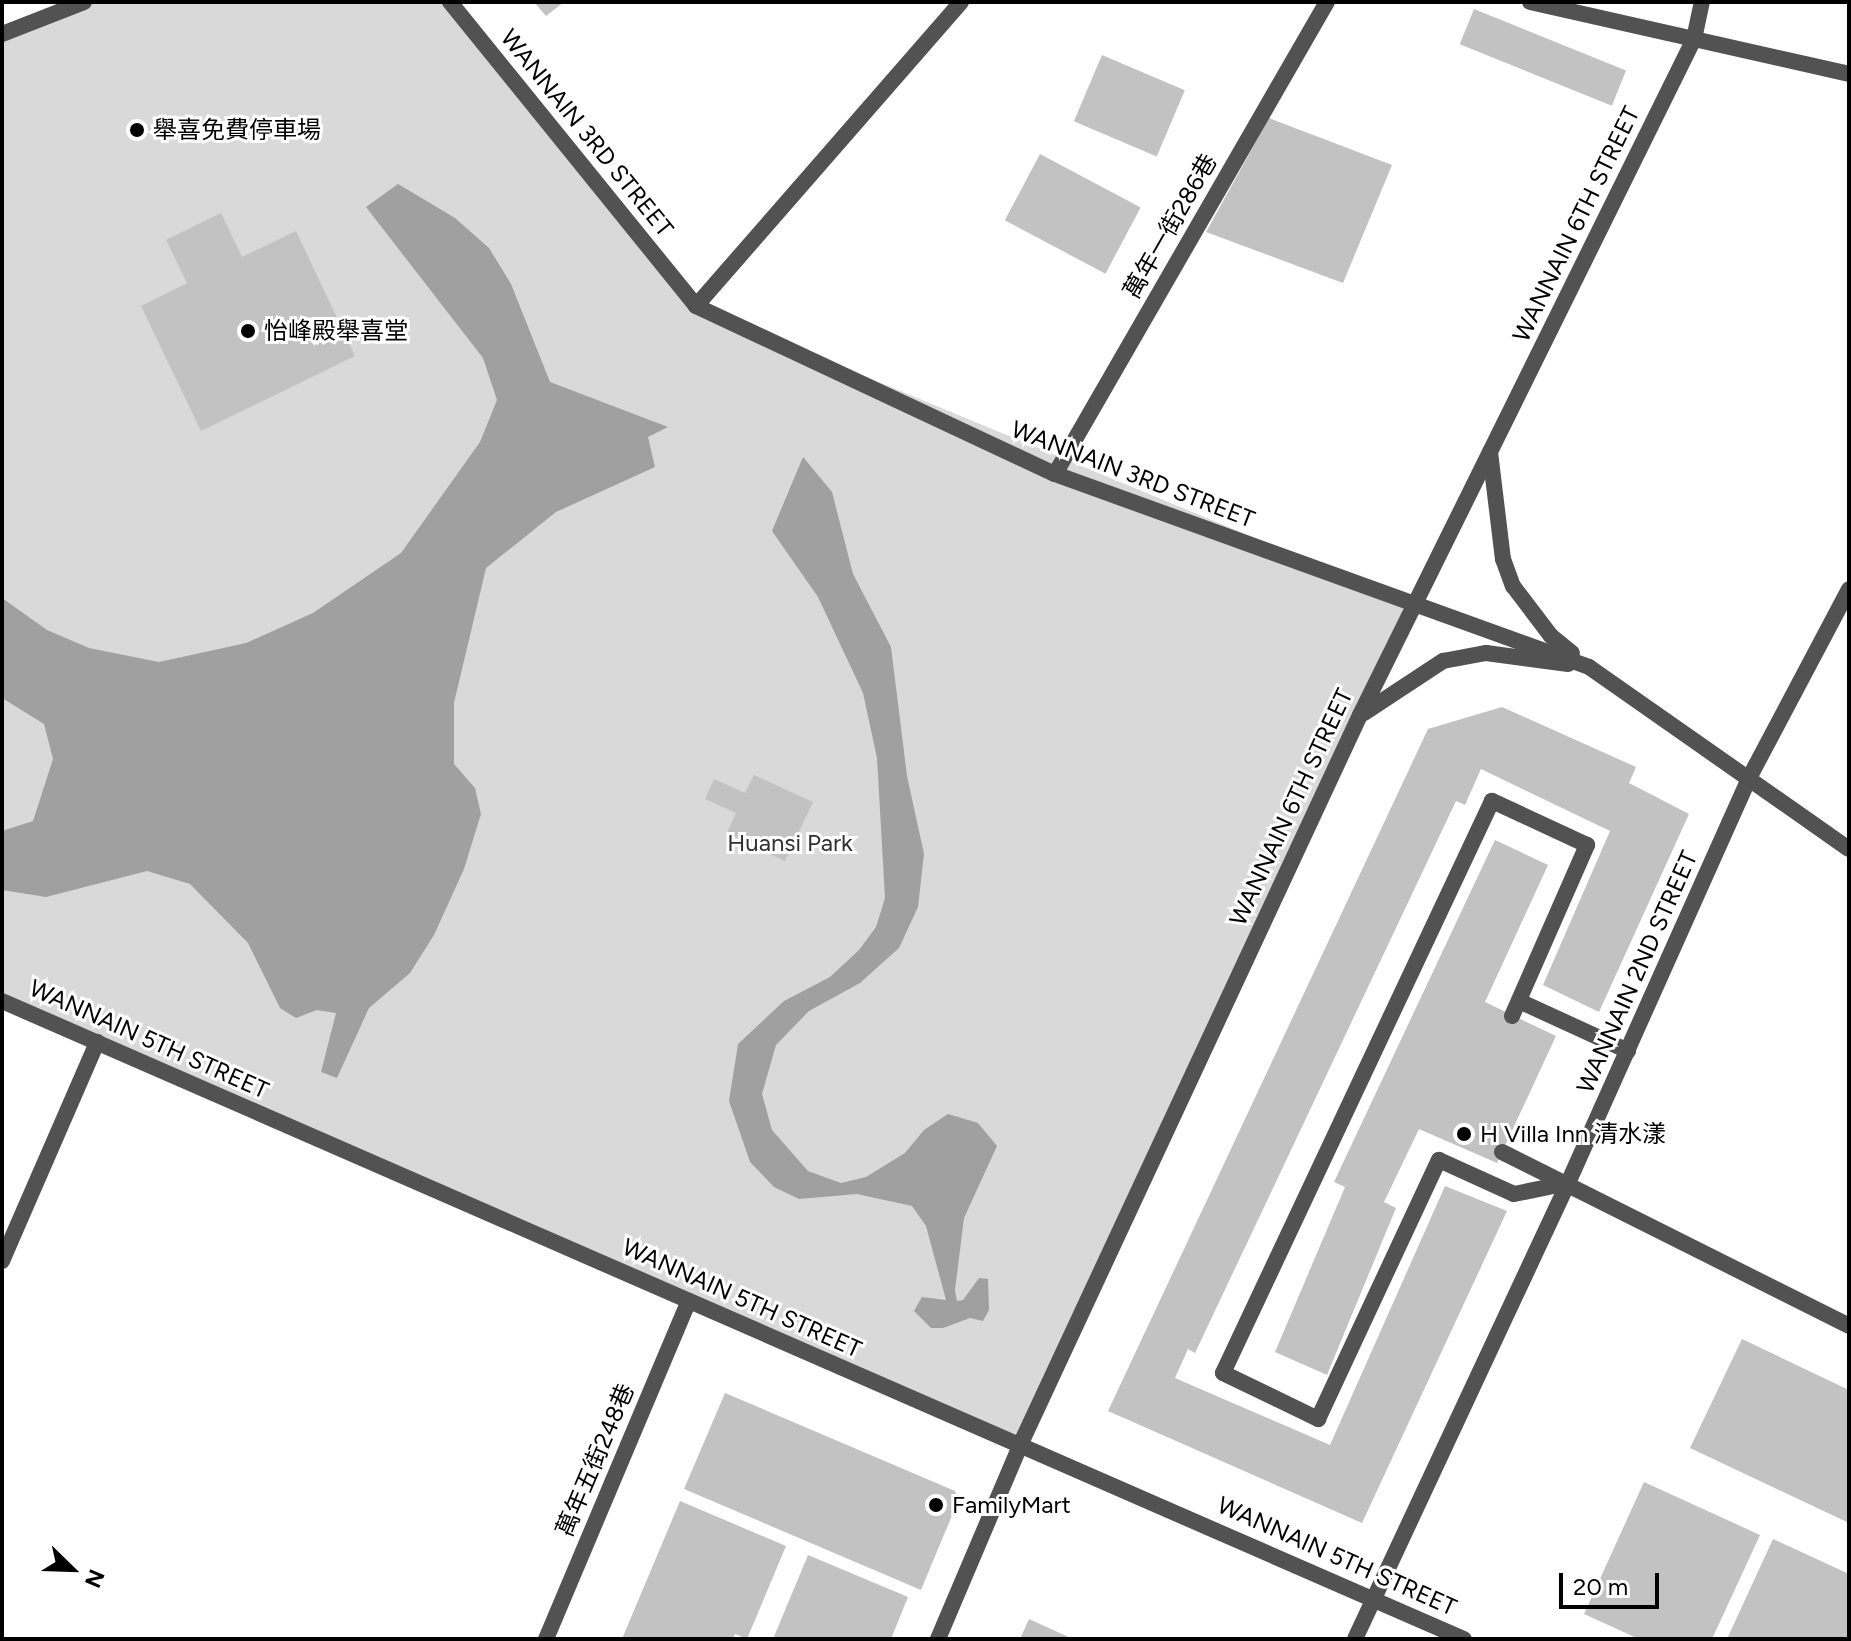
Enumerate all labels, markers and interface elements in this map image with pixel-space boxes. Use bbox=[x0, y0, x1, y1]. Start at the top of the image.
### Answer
street label: WANNAIN 3RD STREET bbox=[495, 24, 679, 242]
street label: WANNAIN 6TH STREET bbox=[1506, 102, 1646, 346]
place label: 舉喜免費停車場 bbox=[153, 116, 321, 144]
marker: 舉喜免費停車場 bbox=[128, 121, 146, 139]
street label: 萬年一街286巷 bbox=[1117, 149, 1223, 303]
place label: 怡峰殿舉喜堂 bbox=[264, 317, 408, 345]
marker: 怡峰殿舉喜堂 bbox=[239, 322, 257, 340]
street label: WANNAIN 3RD STREET bbox=[1007, 414, 1259, 534]
street label: WANNAIN 6TH STREET bbox=[1223, 684, 1359, 930]
park label: Huansi Park bbox=[727, 829, 853, 857]
street label: WANNAIN 2ND STREET bbox=[1571, 846, 1703, 1098]
street label: WANNAIN 5TH STREET bbox=[25, 973, 273, 1105]
place label: H Villa Inn 清水漾 bbox=[1480, 1120, 1666, 1148]
marker: H Villa Inn 清水漾 bbox=[1455, 1125, 1473, 1143]
street label: WANNAIN 5TH STREET bbox=[618, 1232, 866, 1364]
street label: 萬年五街248巷 bbox=[550, 1379, 640, 1541]
street label: WANNAIN 5TH STREET bbox=[1213, 1490, 1461, 1622]
place label: FamilyMart bbox=[952, 1491, 1071, 1519]
marker: FamilyMart bbox=[927, 1496, 945, 1514]
north arrow bbox=[32, 1529, 112, 1609]
scale bar bbox=[1563, 1557, 1663, 1607]
text: N bbox=[79, 1565, 110, 1592]
text: 20 m bbox=[1573, 1572, 1628, 1601]

